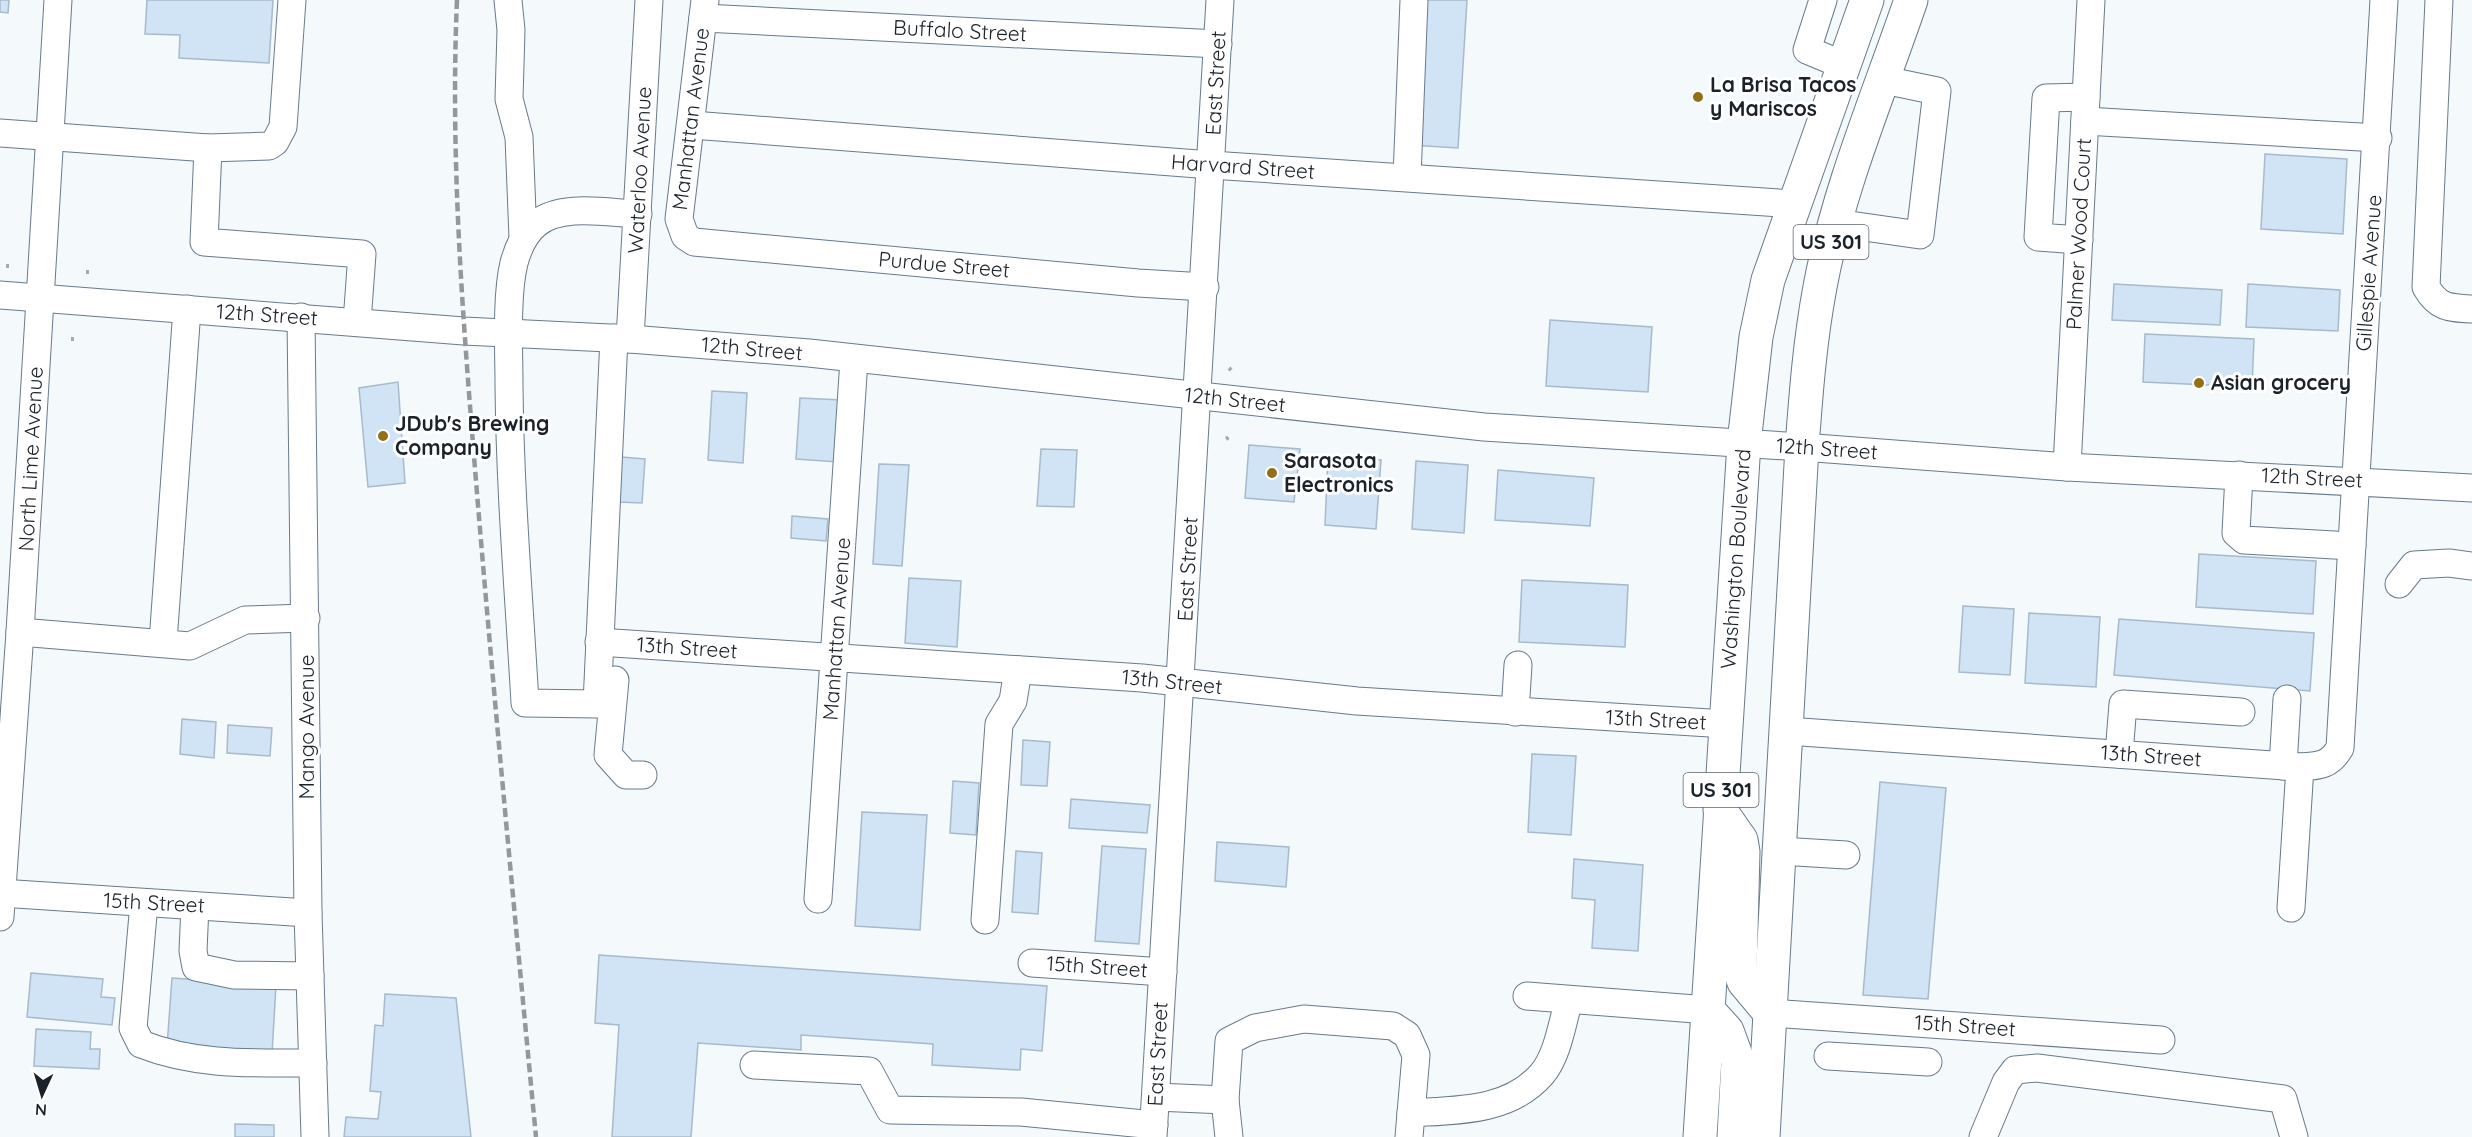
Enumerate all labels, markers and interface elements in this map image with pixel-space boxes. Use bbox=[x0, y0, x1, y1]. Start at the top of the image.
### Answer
street label: Buffalo Street bbox=[893, 14, 1028, 46]
street label: Manhattan Avenue bbox=[666, 26, 714, 212]
street label: East Street bbox=[1199, 30, 1231, 136]
place label: La Brisa Tacos y Mariscos bbox=[1710, 71, 1856, 121]
street label: Waterloo Avenue bbox=[622, 86, 656, 254]
marker: La Brisa Tacos y Mariscos bbox=[1691, 90, 1705, 104]
street label: Palmer Wood Court bbox=[2060, 137, 2096, 331]
street label: Harvard Street bbox=[1170, 148, 1316, 184]
street label: Gillespie Avenue bbox=[2350, 194, 2386, 352]
road number: US 301 bbox=[1794, 225, 1868, 259]
street label: Purdue Street bbox=[877, 245, 1011, 283]
street label: 12th Street bbox=[215, 297, 319, 331]
street label: 12th Street bbox=[700, 331, 804, 365]
street label: North Lime Avenue bbox=[12, 366, 48, 552]
place label: Asian grocery bbox=[2211, 369, 2351, 395]
marker: Asian grocery bbox=[2192, 376, 2206, 390]
street label: 12th Street bbox=[1183, 381, 1287, 417]
place label: JDub's Brewing Company bbox=[395, 410, 549, 460]
marker: JDub's Brewing Company bbox=[376, 429, 390, 443]
street label: 12th Street bbox=[1775, 431, 1879, 465]
place label: Sarasota Electronics bbox=[1284, 447, 1394, 497]
street label: Washington Boulevard bbox=[1714, 448, 1756, 670]
street label: 12th Street bbox=[2261, 461, 2363, 493]
marker: Sarasota Electronics bbox=[1265, 466, 1279, 480]
street label: East Street bbox=[1171, 516, 1203, 622]
street label: Manhattan Avenue bbox=[817, 536, 855, 721]
street label: 13th Street bbox=[636, 631, 738, 663]
street label: Mango Avenue bbox=[293, 654, 319, 800]
street label: 13th Street bbox=[1121, 663, 1224, 699]
street label: 13th Street bbox=[1605, 703, 1707, 735]
street label: 13th Street bbox=[2100, 739, 2202, 771]
road number: US 301 bbox=[1684, 773, 1758, 807]
street label: 15th Street bbox=[103, 886, 205, 918]
street label: 15th Street bbox=[1046, 949, 1149, 983]
street label: East Street bbox=[1141, 1001, 1173, 1107]
street label: 15th Street bbox=[1914, 1008, 2017, 1042]
north arrow bbox=[12, 1065, 72, 1125]
text: N bbox=[34, 1100, 48, 1120]

